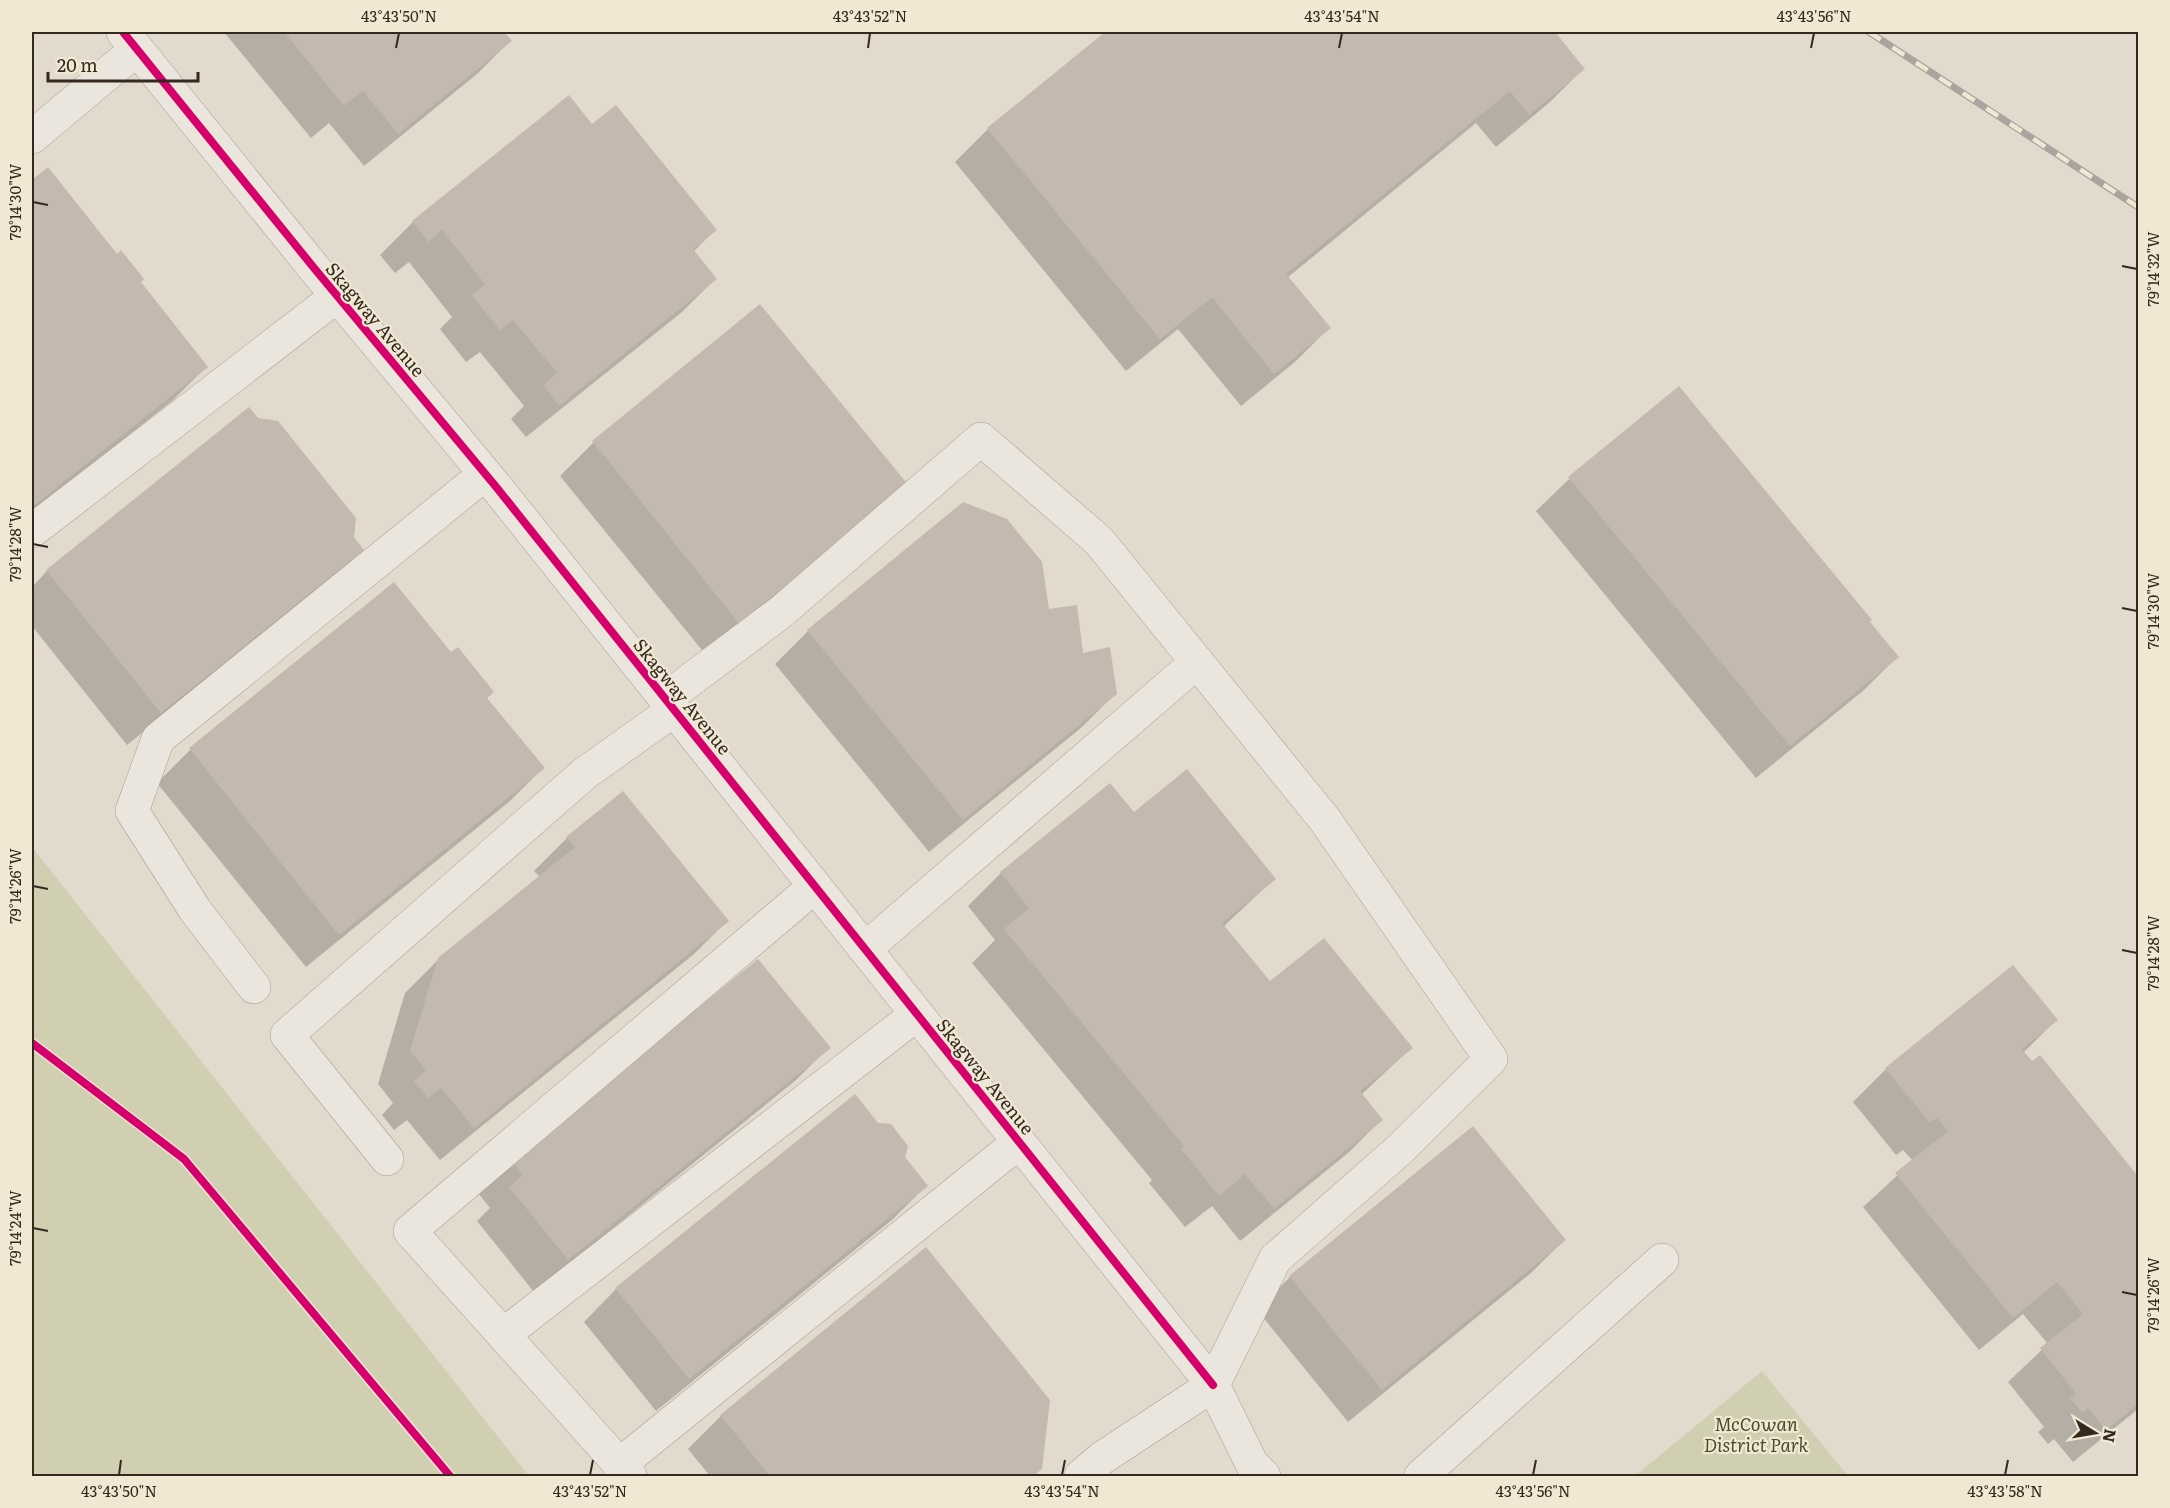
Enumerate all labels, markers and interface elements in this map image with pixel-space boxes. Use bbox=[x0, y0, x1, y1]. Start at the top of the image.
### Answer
text: 43°43'50"N bbox=[361, 4, 437, 27]
text: 43°43'52"N bbox=[833, 4, 907, 27]
text: 43°43'54"N bbox=[1304, 4, 1380, 27]
text: 43°43'56"N bbox=[1776, 4, 1852, 27]
scale bar bbox=[48, 45, 198, 83]
text: 20 m bbox=[57, 51, 98, 78]
text: 79°14'30"W bbox=[3, 163, 26, 240]
text: 79°14'32"W bbox=[2141, 231, 2164, 307]
street label: Skagway Avenue bbox=[320, 256, 432, 382]
text: 79°14'28"W bbox=[3, 506, 26, 582]
text: 79°14'30"W bbox=[2141, 572, 2164, 649]
street label: Skagway Avenue bbox=[628, 632, 738, 760]
text: 79°14'26"W bbox=[3, 848, 26, 924]
text: 79°14'28"W bbox=[2141, 915, 2164, 991]
street label: Skagway Avenue bbox=[931, 1012, 1041, 1140]
text: 79°14'24"W bbox=[3, 1190, 26, 1266]
text: 79°14'26"W bbox=[2141, 1257, 2164, 1333]
north arrow bbox=[2065, 1403, 2125, 1463]
park label: McCowan District Park bbox=[1704, 1410, 1808, 1458]
text: N bbox=[2098, 1427, 2124, 1445]
text: 43°43'50"N bbox=[81, 1479, 157, 1502]
text: 43°43'52"N bbox=[553, 1479, 627, 1502]
text: 43°43'54"N bbox=[1024, 1479, 1100, 1502]
text: 43°43'56"N bbox=[1495, 1479, 1571, 1502]
text: 43°43'58"N bbox=[1967, 1479, 2043, 1502]

